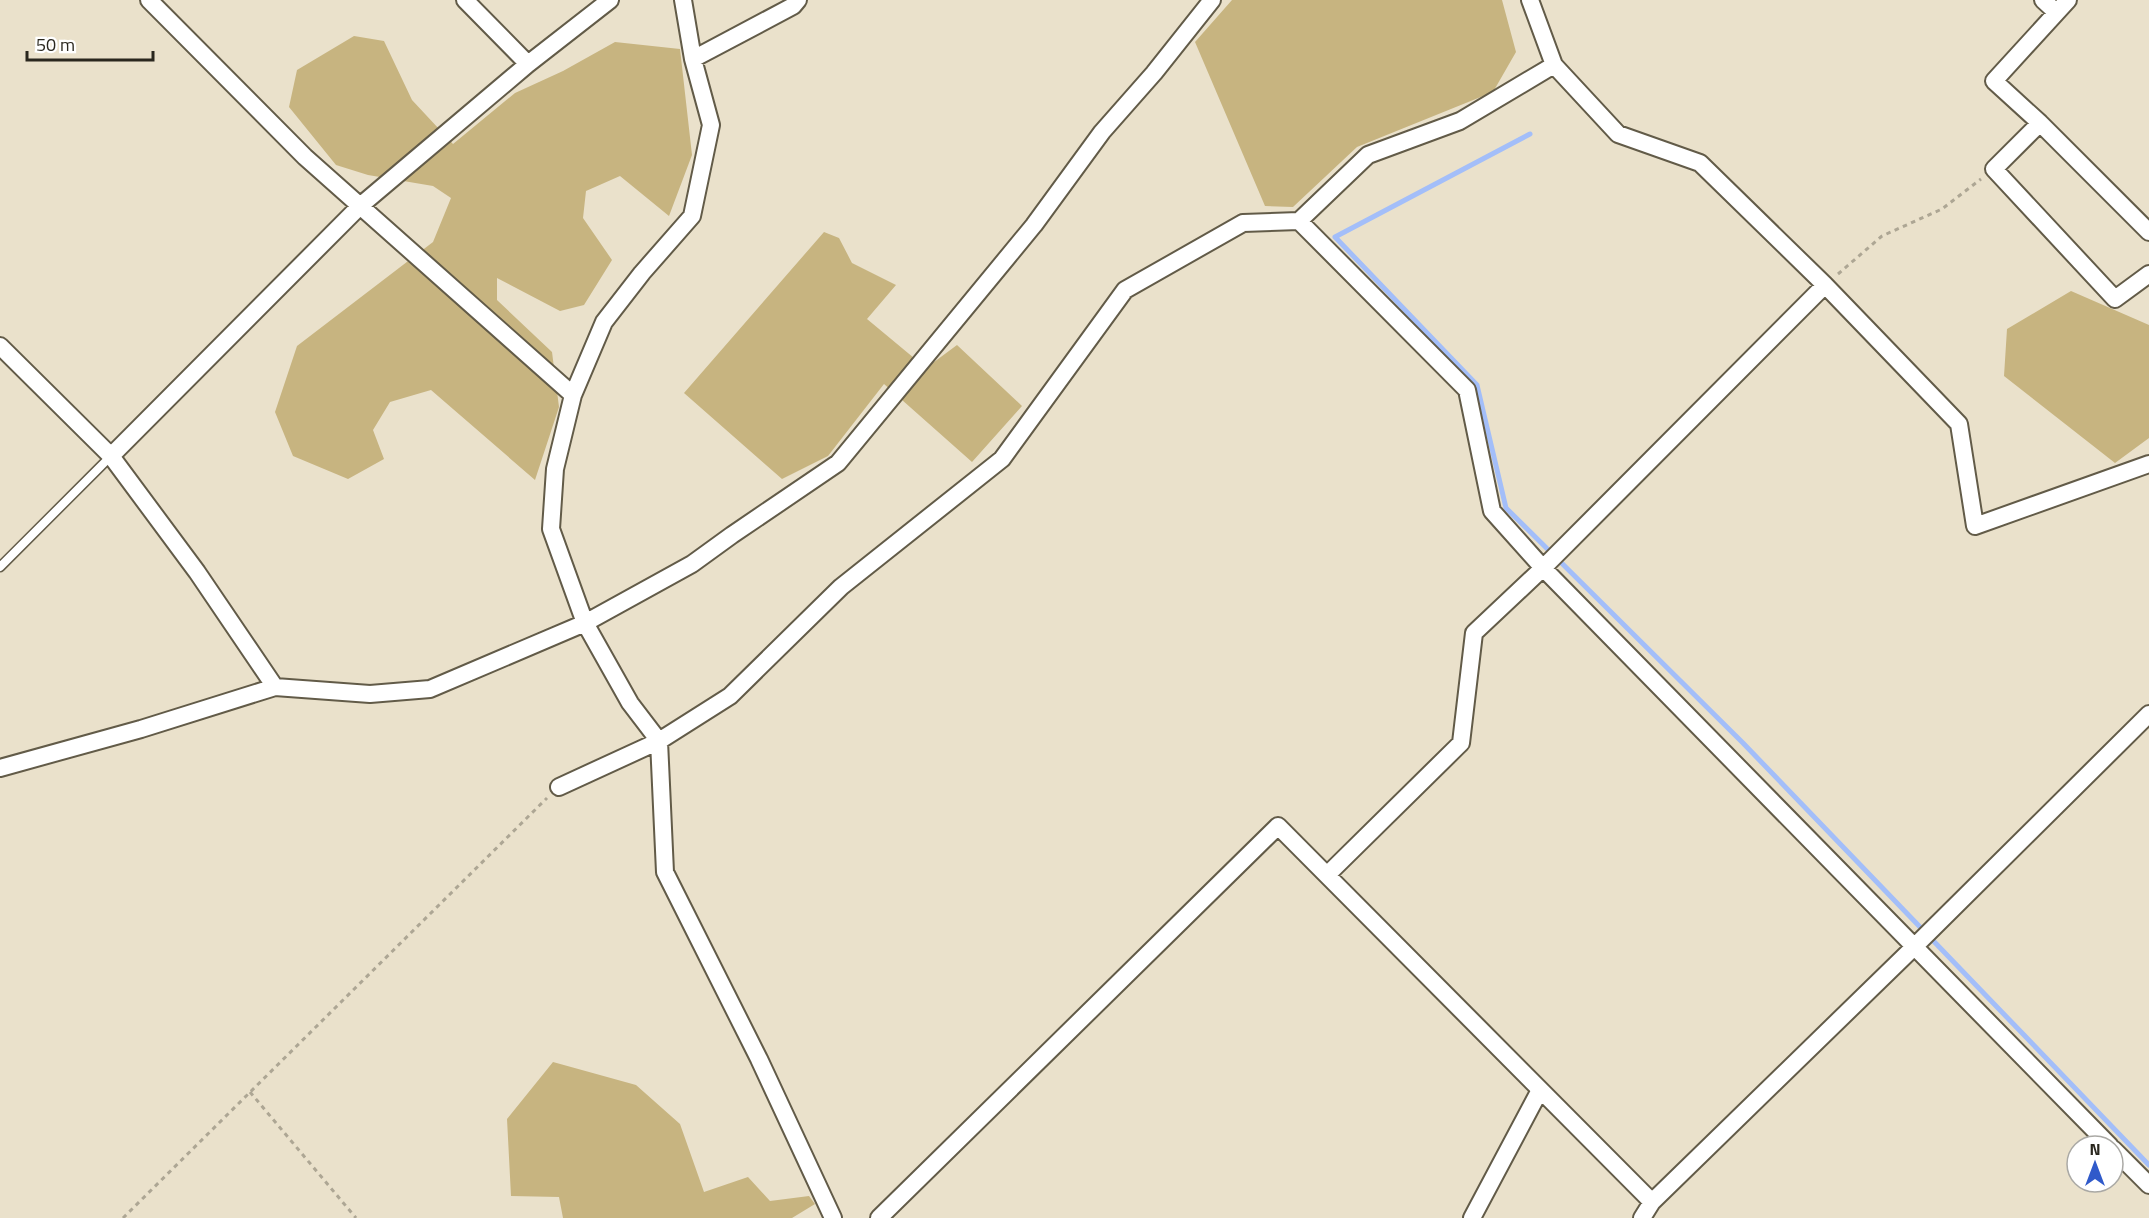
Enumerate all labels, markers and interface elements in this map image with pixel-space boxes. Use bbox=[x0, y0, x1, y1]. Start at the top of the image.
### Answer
scale bar bbox=[27, 24, 153, 62]
text: 50 m bbox=[36, 31, 75, 58]
north arrow bbox=[2065, 1134, 2125, 1194]
text: N bbox=[2089, 1137, 2101, 1161]

